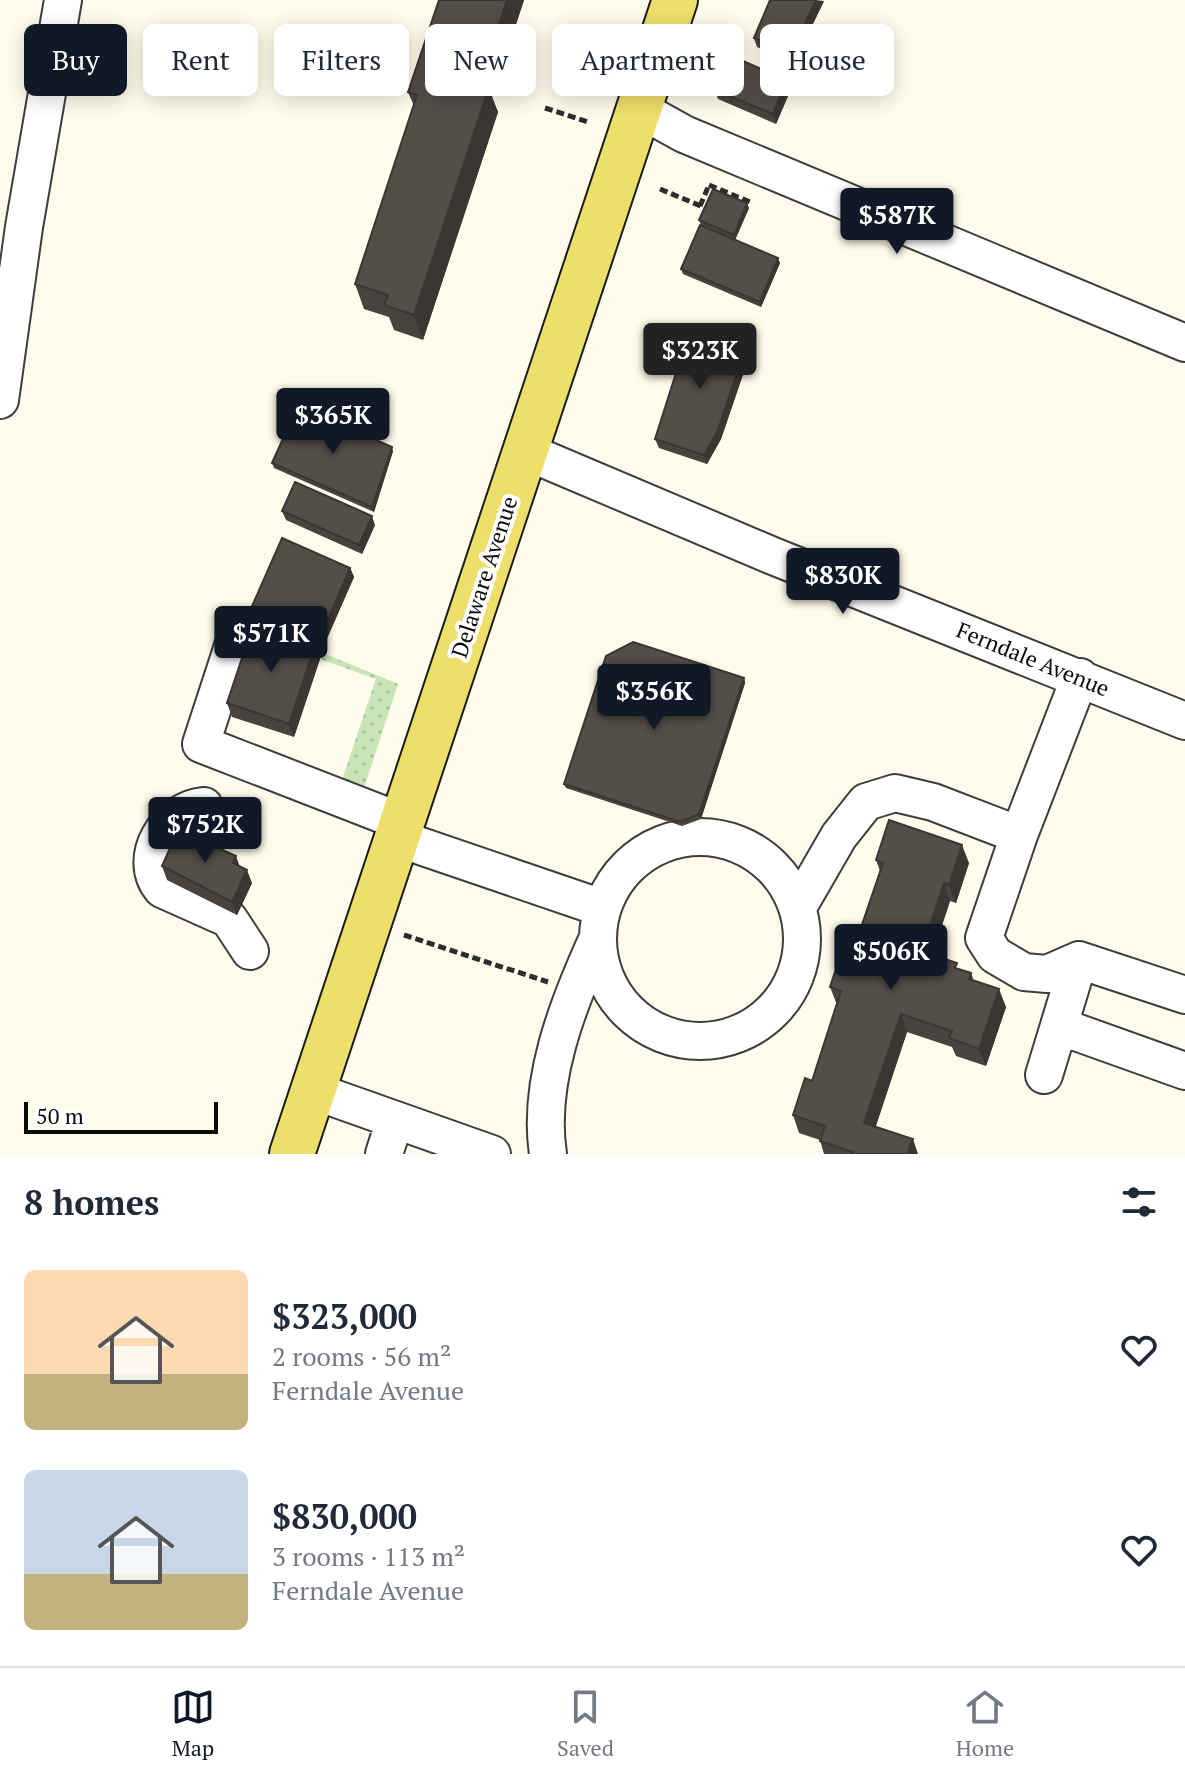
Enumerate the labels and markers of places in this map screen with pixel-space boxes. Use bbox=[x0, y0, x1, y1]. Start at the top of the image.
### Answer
pin: $587K bbox=[841, 188, 953, 256]
pin: $323K bbox=[644, 323, 756, 391]
pin: $365K bbox=[277, 388, 389, 456]
pin: $830K bbox=[787, 548, 899, 616]
pin: $571K bbox=[215, 606, 327, 674]
pin: $356K bbox=[598, 664, 710, 732]
pin: $752K bbox=[149, 797, 261, 865]
pin: $506K bbox=[835, 924, 947, 992]

